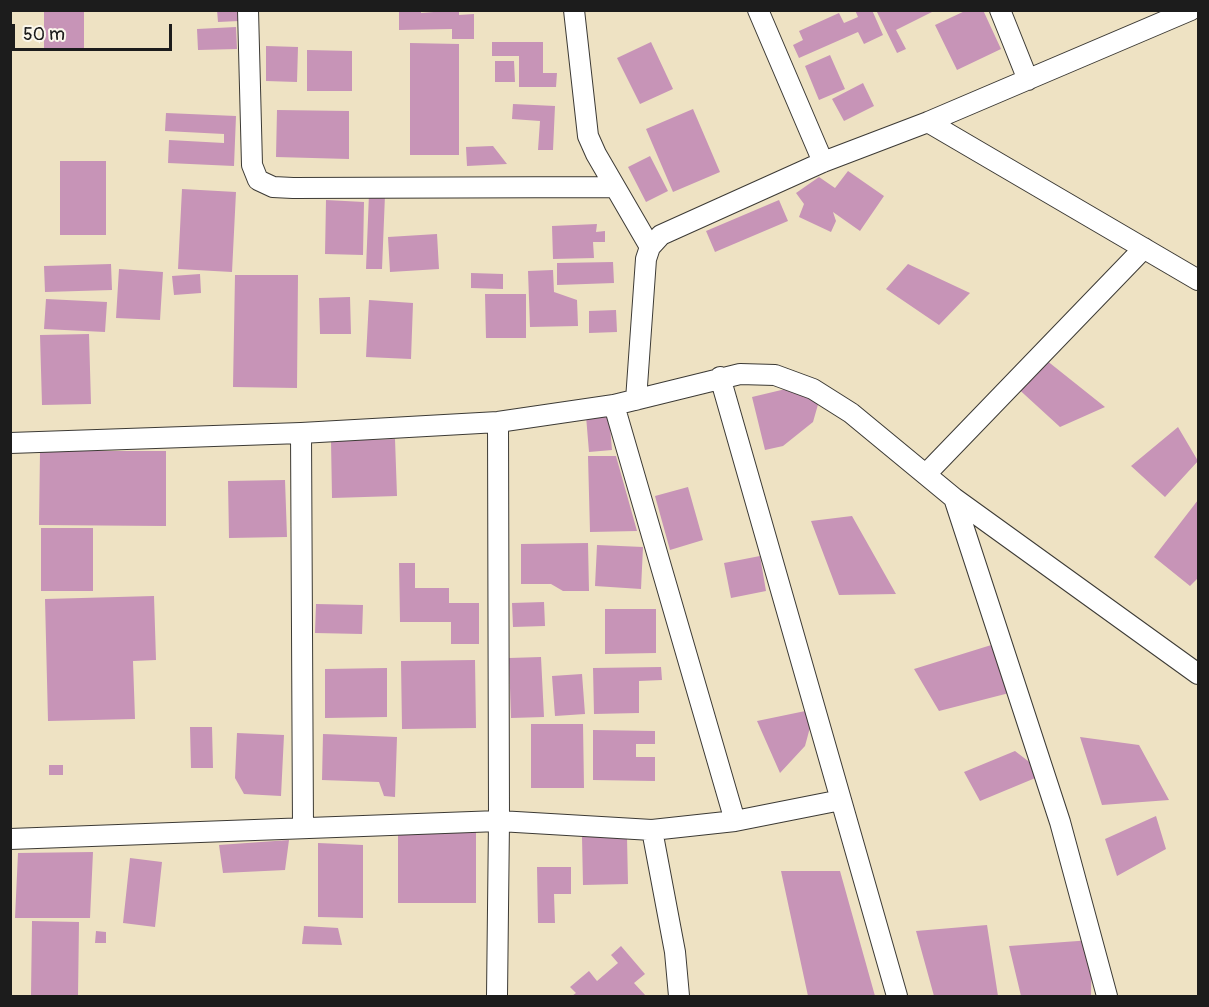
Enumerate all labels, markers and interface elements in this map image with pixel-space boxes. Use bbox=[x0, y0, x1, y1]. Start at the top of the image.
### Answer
scale bar bbox=[15, 12, 176, 50]
text: 50 m bbox=[23, 23, 65, 46]

